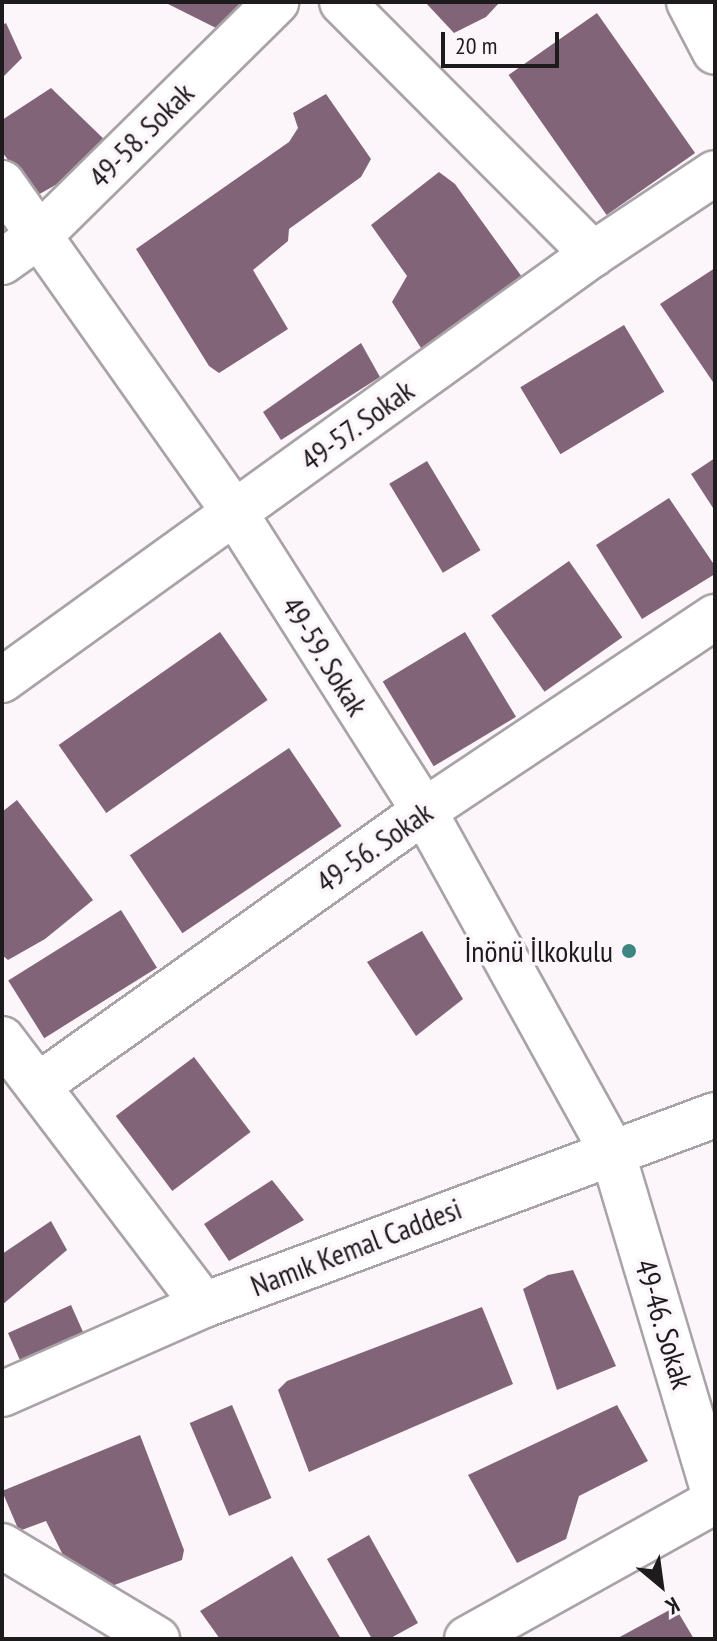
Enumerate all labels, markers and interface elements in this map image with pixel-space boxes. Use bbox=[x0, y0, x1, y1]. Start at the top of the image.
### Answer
scale bar bbox=[445, 16, 563, 66]
text: 20 m bbox=[455, 30, 497, 61]
street label: 49-58. Sokak bbox=[80, 74, 202, 196]
street label: 49-57. Sokak bbox=[293, 371, 421, 479]
street label: 49-59. Sokak bbox=[274, 589, 376, 723]
street label: 49-56. Sokak bbox=[308, 793, 440, 901]
place label: İnönü İlkokulu bbox=[464, 933, 613, 969]
marker: İnönü İlkokulu bbox=[620, 942, 638, 960]
street label: Namık Kemal Caddesi bbox=[245, 1190, 467, 1304]
street label: 49-46. Sokak bbox=[627, 1254, 701, 1394]
north arrow bbox=[621, 1545, 701, 1625]
text: K bbox=[661, 1591, 684, 1621]

